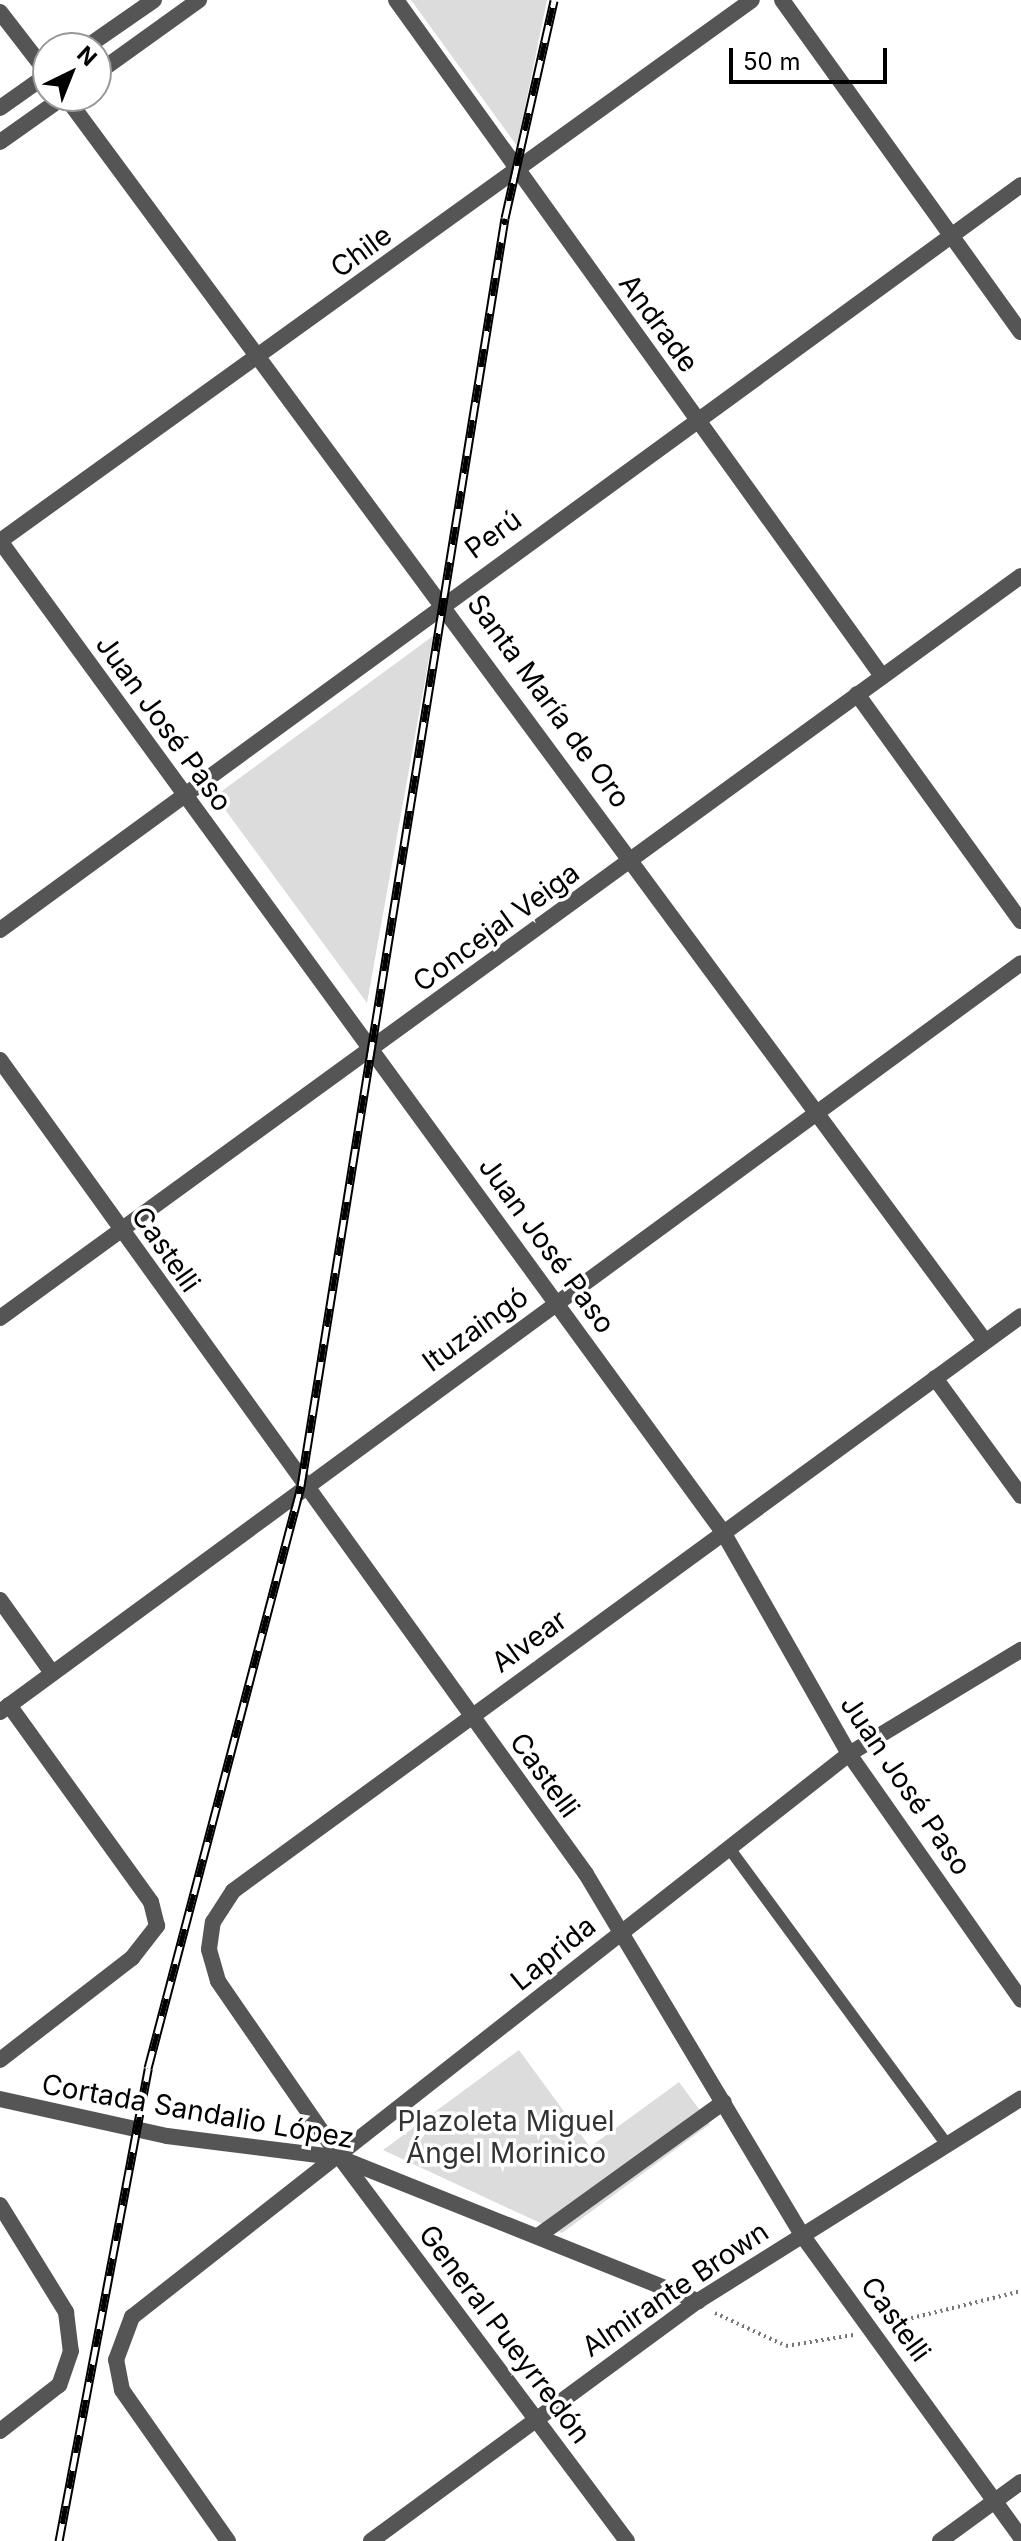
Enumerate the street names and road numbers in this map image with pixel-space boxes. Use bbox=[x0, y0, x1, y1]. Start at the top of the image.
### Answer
street label: Chile bbox=[324, 218, 398, 284]
street label: Andrade bbox=[612, 268, 706, 378]
street label: Perú bbox=[458, 502, 528, 566]
street label: Santa María de Oro bbox=[460, 588, 638, 814]
street label: Juan José Paso bbox=[89, 628, 239, 818]
street label: Concejal Veiga bbox=[406, 855, 586, 999]
street label: Juan José Paso bbox=[472, 1150, 622, 1340]
street label: Castelli bbox=[125, 1200, 207, 1298]
street label: Ituzaingó bbox=[416, 1280, 534, 1378]
street label: Alvear bbox=[485, 1603, 573, 1679]
street label: Juan José Paso bbox=[833, 1689, 979, 1881]
street label: Castelli bbox=[503, 1726, 587, 1824]
street label: Laprida bbox=[504, 1909, 602, 1997]
street label: Cortada Sandalio López bbox=[39, 2067, 357, 2155]
street label: Almirante Brown bbox=[575, 2214, 775, 2364]
street label: General Pueyrredón bbox=[412, 2218, 598, 2450]
street label: Castelli bbox=[854, 2270, 938, 2368]

